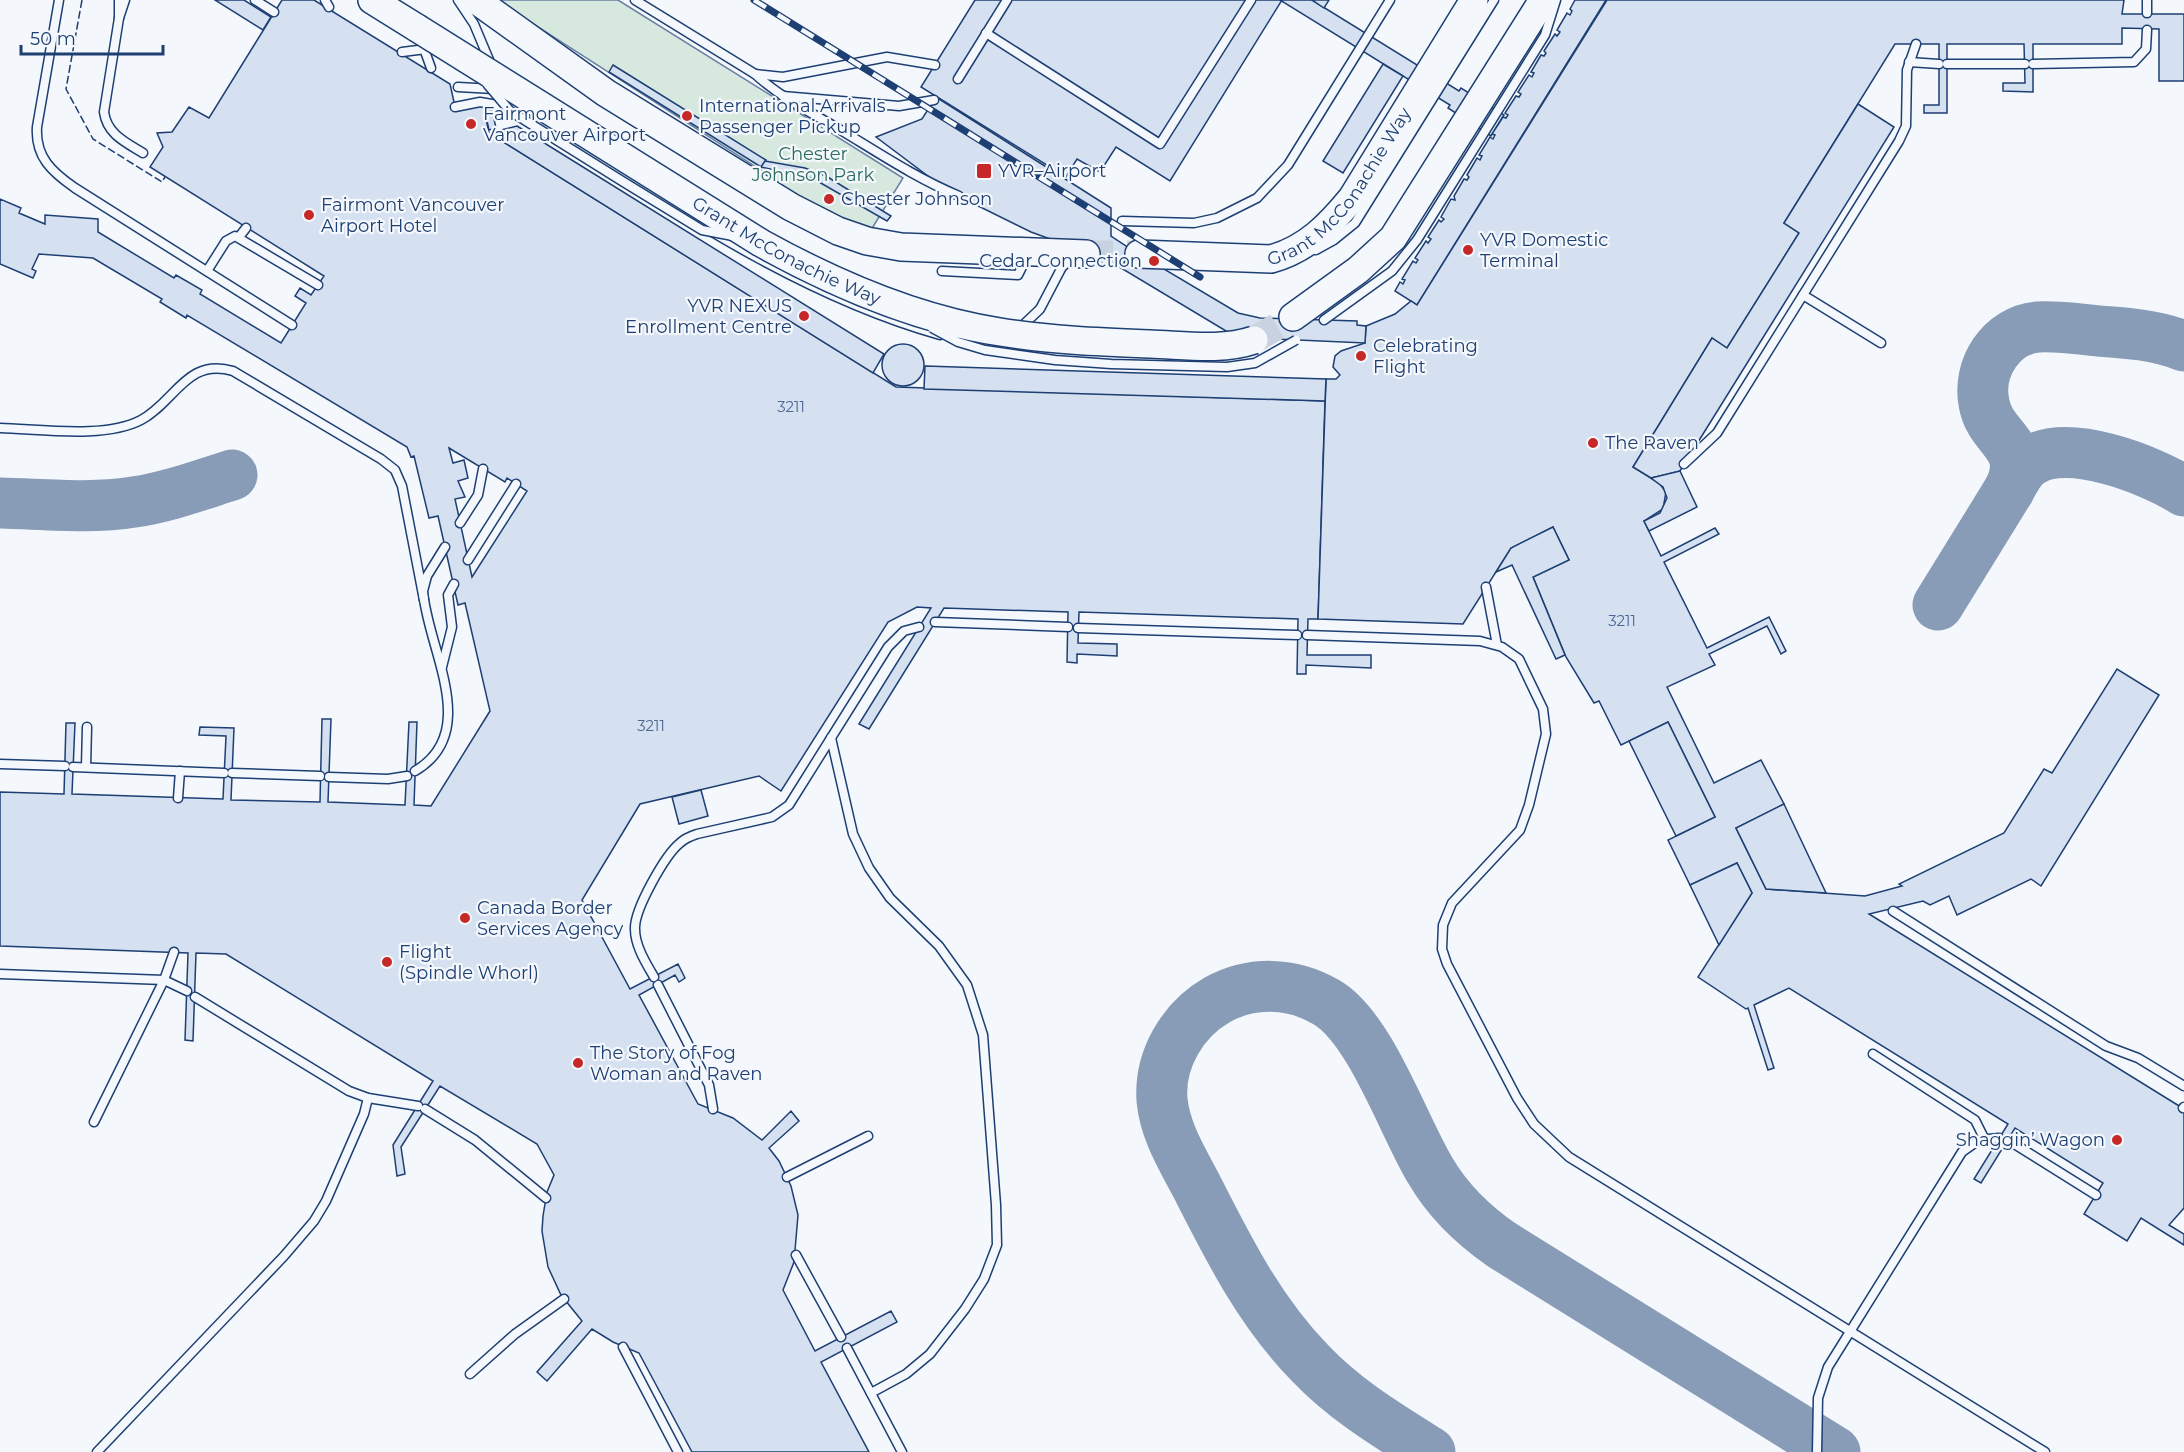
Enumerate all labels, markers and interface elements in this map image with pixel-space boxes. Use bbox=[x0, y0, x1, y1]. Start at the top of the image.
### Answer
scale bar bbox=[21, 18, 164, 56]
text: 50 m bbox=[30, 28, 76, 50]
place label: International Arrivals Passenger Pickup bbox=[699, 95, 886, 138]
place label: Fairmont Vancouver Airport bbox=[483, 103, 646, 146]
street label: Grant McConachie Way bbox=[1265, 103, 1416, 271]
marker: International Arrivals Passenger Pickup bbox=[680, 109, 694, 123]
marker: Fairmont Vancouver Airport bbox=[464, 117, 478, 131]
park label: Chester Johnson Park bbox=[751, 143, 875, 186]
place label: YVR–Airport bbox=[998, 160, 1106, 182]
marker: YVR–Airport bbox=[975, 162, 993, 180]
place label: Chester Johnson bbox=[841, 188, 992, 210]
street label: Grant McConachie Way bbox=[688, 192, 884, 310]
marker: Chester Johnson bbox=[822, 192, 836, 206]
place label: Fairmont Vancouver Airport Hotel bbox=[321, 194, 504, 237]
marker: Fairmont Vancouver Airport Hotel bbox=[302, 208, 316, 222]
place label: YVR Domestic Terminal bbox=[1480, 229, 1608, 272]
marker: YVR Domestic Terminal bbox=[1461, 243, 1475, 257]
place label: Cedar Connection bbox=[979, 250, 1142, 272]
marker: Cedar Connection bbox=[1147, 254, 1161, 268]
place label: YVR NEXUS Enrollment Centre bbox=[625, 295, 792, 338]
marker: YVR NEXUS Enrollment Centre bbox=[797, 309, 811, 323]
place label: Celebrating Flight bbox=[1373, 335, 1478, 378]
marker: Celebrating Flight bbox=[1354, 349, 1368, 363]
house number: 3211 bbox=[777, 397, 805, 416]
place label: The Raven bbox=[1605, 432, 1699, 454]
marker: The Raven bbox=[1586, 436, 1600, 450]
house number: 3211 bbox=[1608, 611, 1636, 630]
house number: 3211 bbox=[637, 716, 665, 735]
place label: Canada Border Services Agency bbox=[477, 897, 624, 940]
marker: Canada Border Services Agency bbox=[458, 911, 472, 925]
place label: Flight (Spindle Whorl) bbox=[399, 941, 539, 984]
marker: Flight (Spindle Whorl) bbox=[380, 955, 394, 969]
place label: The Story of Fog Woman and Raven bbox=[590, 1042, 763, 1085]
marker: The Story of Fog Woman and Raven bbox=[571, 1056, 585, 1070]
place label: Shaggin’ Wagon bbox=[1956, 1129, 2105, 1151]
marker: Shaggin’ Wagon bbox=[2110, 1133, 2124, 1147]

